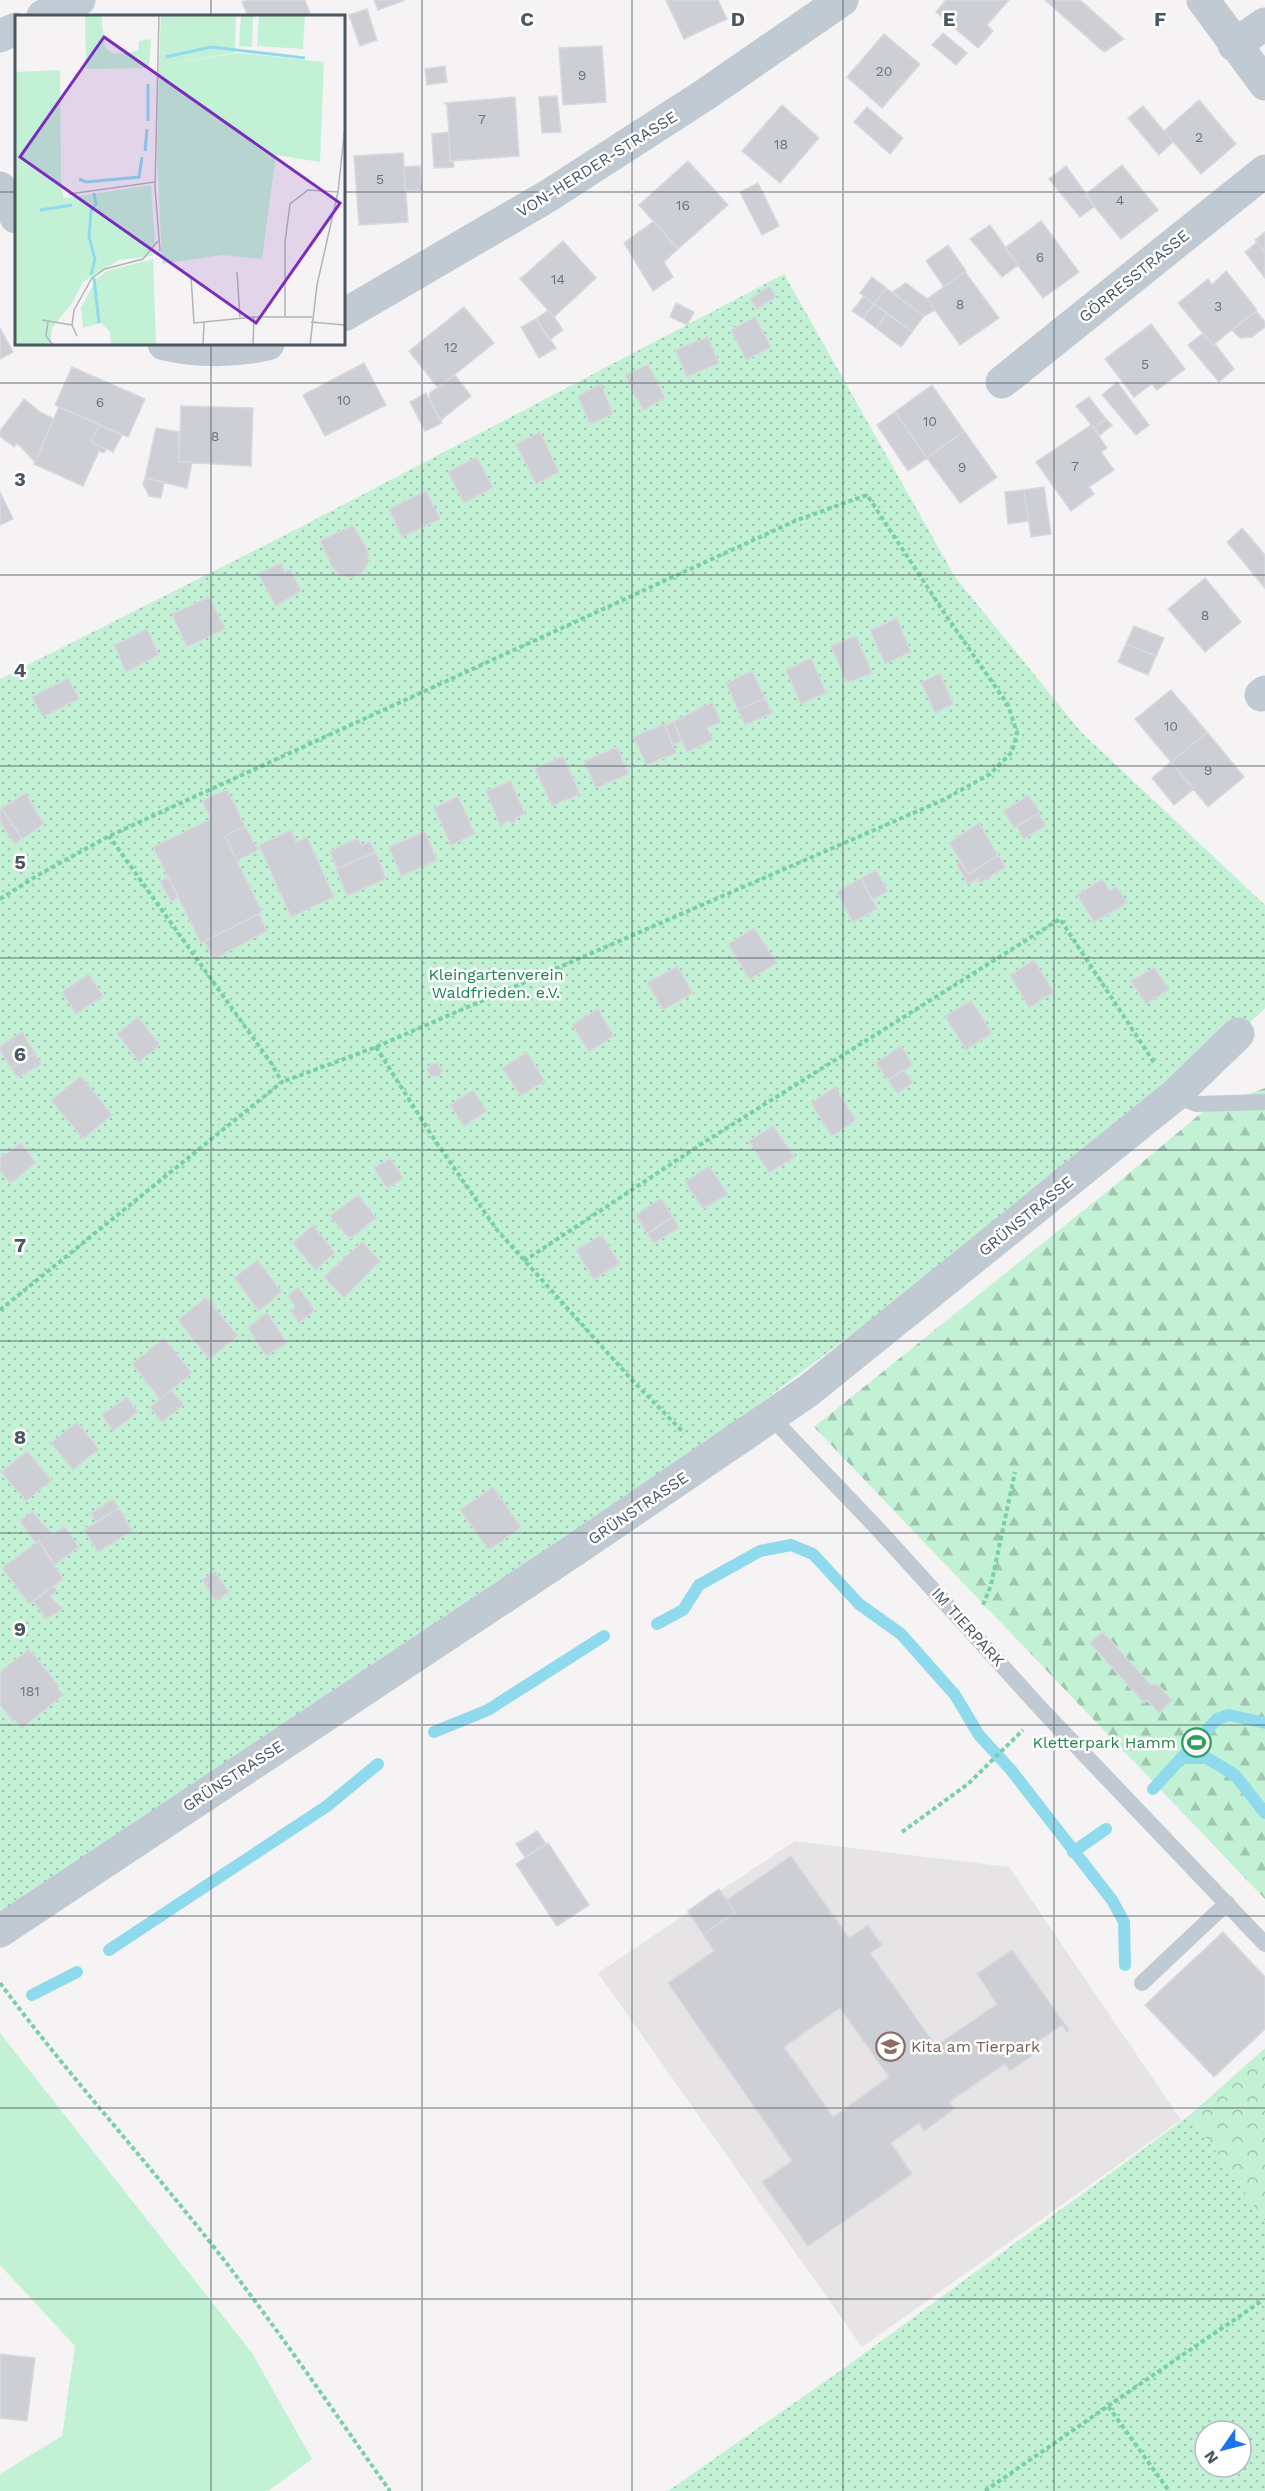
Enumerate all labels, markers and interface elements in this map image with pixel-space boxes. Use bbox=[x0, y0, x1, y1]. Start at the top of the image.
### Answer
text: C bbox=[520, 7, 534, 31]
text: D bbox=[731, 7, 745, 31]
text: E bbox=[943, 7, 955, 31]
text: F bbox=[1154, 7, 1166, 31]
inset map bbox=[15, 15, 345, 345]
house number: 20 bbox=[876, 63, 892, 79]
house number: 9 bbox=[578, 67, 586, 83]
street label: VON-HERDER-STRASSE bbox=[513, 107, 681, 221]
house number: 7 bbox=[478, 111, 486, 127]
house number: 2 bbox=[1195, 129, 1203, 145]
house number: 18 bbox=[774, 136, 788, 152]
house number: 5 bbox=[376, 171, 384, 187]
house number: 4 bbox=[1116, 192, 1124, 208]
house number: 16 bbox=[676, 197, 690, 213]
street label: GÖRRESSTRASSE bbox=[1075, 226, 1193, 326]
house number: 6 bbox=[1036, 249, 1044, 265]
house number: 14 bbox=[551, 271, 565, 287]
house number: 8 bbox=[956, 296, 964, 312]
house number: 3 bbox=[1214, 298, 1222, 314]
house number: 12 bbox=[444, 339, 458, 355]
house number: 5 bbox=[1141, 356, 1149, 372]
house number: 10 bbox=[337, 392, 351, 408]
house number: 6 bbox=[96, 394, 104, 410]
house number: 10 bbox=[923, 413, 937, 429]
house number: 8 bbox=[211, 428, 219, 444]
house number: 7 bbox=[1071, 458, 1079, 474]
house number: 9 bbox=[958, 459, 966, 475]
text: 3 bbox=[14, 467, 26, 491]
house number: 8 bbox=[1201, 607, 1209, 623]
text: 4 bbox=[14, 658, 27, 682]
house number: 10 bbox=[1164, 718, 1178, 734]
house number: 9 bbox=[1204, 762, 1212, 778]
text: 5 bbox=[14, 850, 26, 874]
park label: Kleingartenverein Waldfrieden. e.V. bbox=[428, 965, 564, 1002]
text: 6 bbox=[14, 1042, 26, 1066]
street label: GRÜNSTRASSE bbox=[975, 1172, 1077, 1260]
text: 7 bbox=[14, 1233, 26, 1257]
text: 8 bbox=[14, 1425, 26, 1449]
street label: GRÜNSTRASSE bbox=[584, 1468, 692, 1548]
street label: IM TIERPARK bbox=[928, 1584, 1009, 1671]
text: 9 bbox=[14, 1617, 26, 1641]
house number: 181 bbox=[20, 1683, 40, 1699]
sports icon: Kletterpark Hamm bbox=[1181, 1726, 1213, 1758]
place label: Kletterpark Hamm bbox=[1032, 1733, 1176, 1752]
street label: GRÜNSTRASSE bbox=[179, 1736, 287, 1816]
school or university icon: Kita am Tierpark bbox=[874, 2030, 906, 2062]
place label: Kita am Tierpark bbox=[911, 2037, 1040, 2056]
north arrow bbox=[1193, 2419, 1253, 2479]
text: N bbox=[1200, 2447, 1222, 2468]

